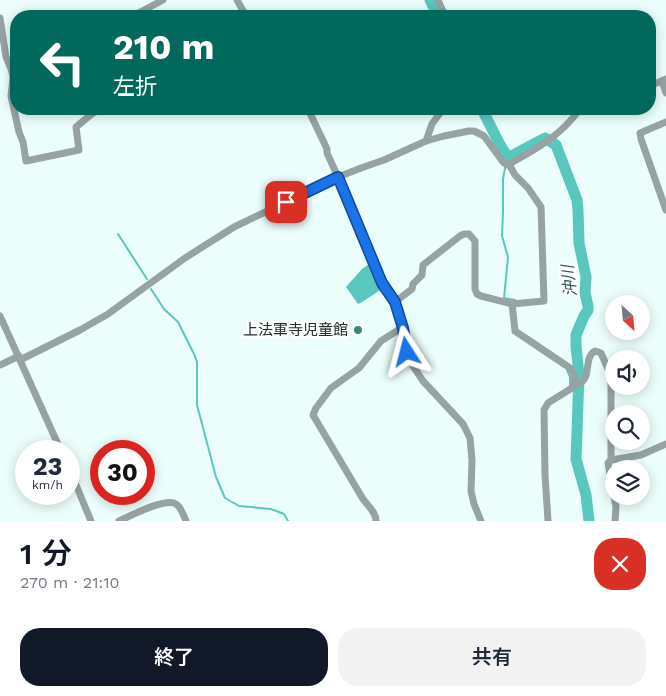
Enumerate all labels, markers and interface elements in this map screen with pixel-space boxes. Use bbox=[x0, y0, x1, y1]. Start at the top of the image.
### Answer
text: 210 m bbox=[113, 26, 214, 68]
icon: left bbox=[30, 30, 95, 95]
text: 左折 bbox=[113, 74, 157, 99]
pin bbox=[265, 181, 307, 223]
icon: arrive bbox=[272, 188, 300, 216]
water label: 沖川 bbox=[558, 262, 580, 298]
north arrow bbox=[605, 295, 650, 340]
map controls bbox=[605, 295, 650, 505]
place label: 上法軍寺児童館 bbox=[243, 321, 348, 339]
marker: 上法軍寺児童館 bbox=[352, 324, 364, 336]
position arrow bbox=[380, 325, 432, 377]
button: sound bbox=[605, 350, 650, 395]
button: search bbox=[605, 405, 650, 450]
speed limit sign: 30 bbox=[90, 440, 155, 505]
text: 23 bbox=[33, 452, 62, 481]
button: layers bbox=[605, 460, 650, 505]
text: km/h bbox=[32, 478, 63, 492]
text: 1 分 bbox=[20, 536, 72, 571]
button: close bbox=[594, 538, 646, 590]
text: 270 m · 21:10 bbox=[20, 573, 119, 592]
button: 終了 bbox=[20, 628, 328, 686]
button: 共有 bbox=[338, 628, 646, 686]

